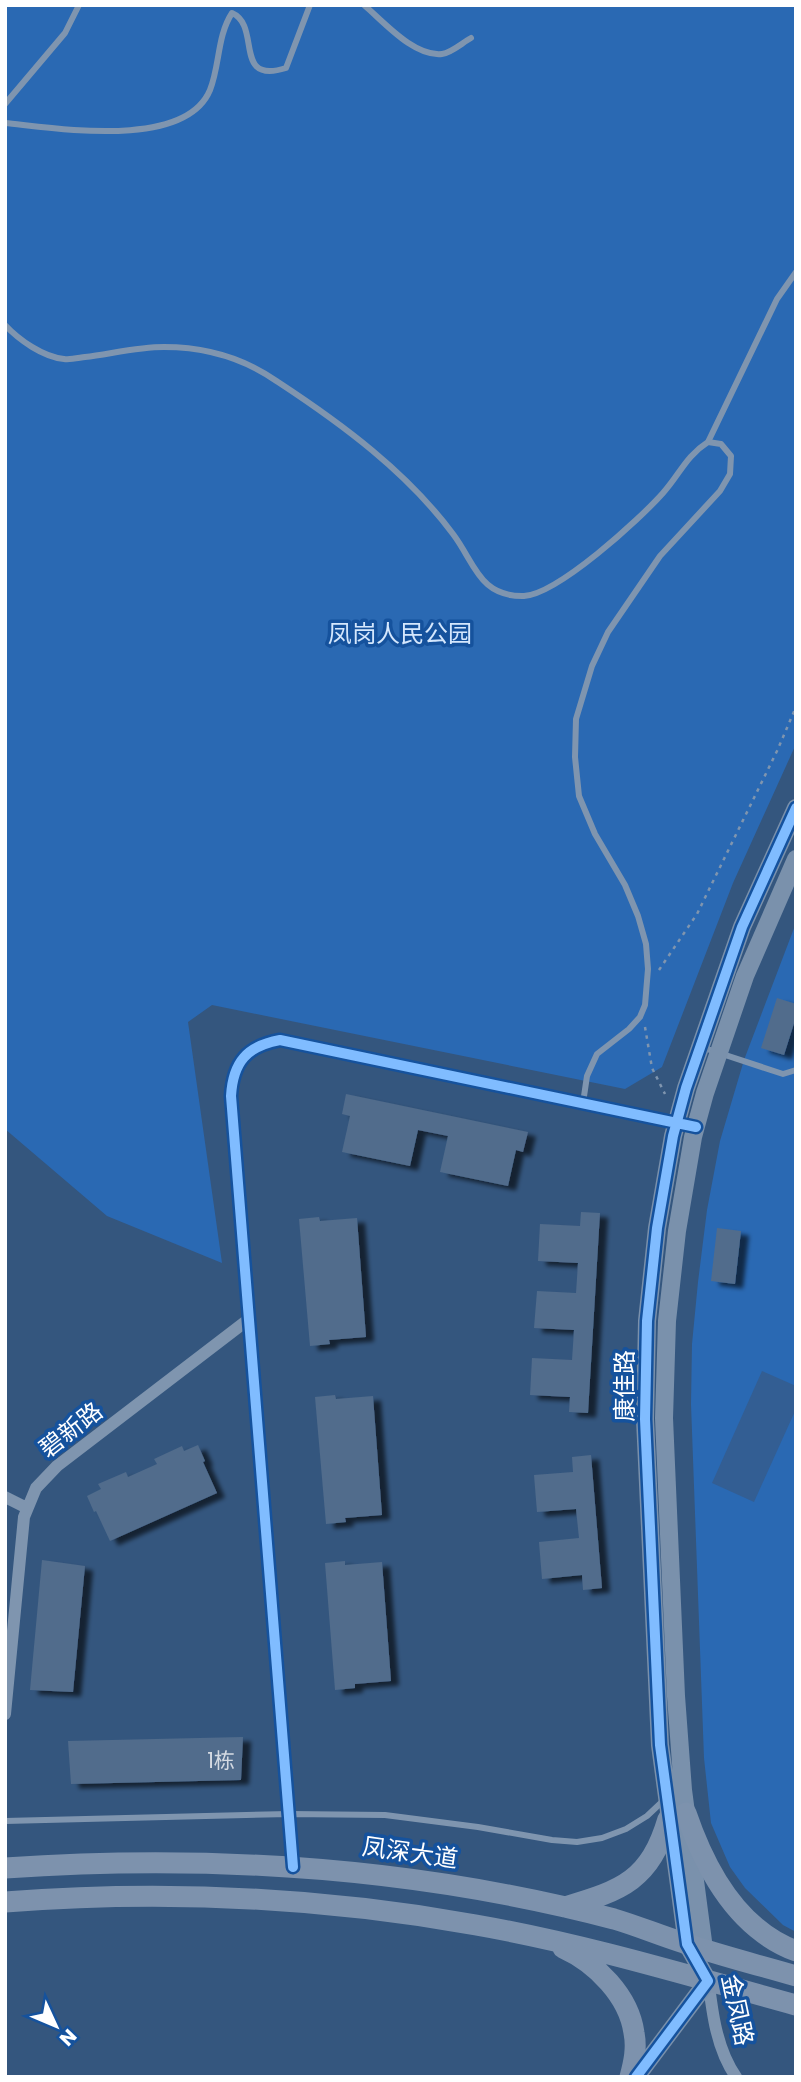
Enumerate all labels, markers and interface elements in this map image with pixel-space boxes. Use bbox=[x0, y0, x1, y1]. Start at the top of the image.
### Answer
park label: 凤岗人民公园 bbox=[328, 617, 472, 650]
street label: 康佳路 bbox=[608, 1350, 641, 1422]
street label: 碧新路 bbox=[32, 1394, 109, 1465]
house number: 1栋 bbox=[207, 1746, 235, 1775]
street label: 凤深大道 bbox=[360, 1829, 460, 1876]
street label: 金凤路 bbox=[714, 1971, 761, 2049]
north arrow bbox=[21, 1991, 91, 2061]
text: N bbox=[53, 2023, 83, 2052]

